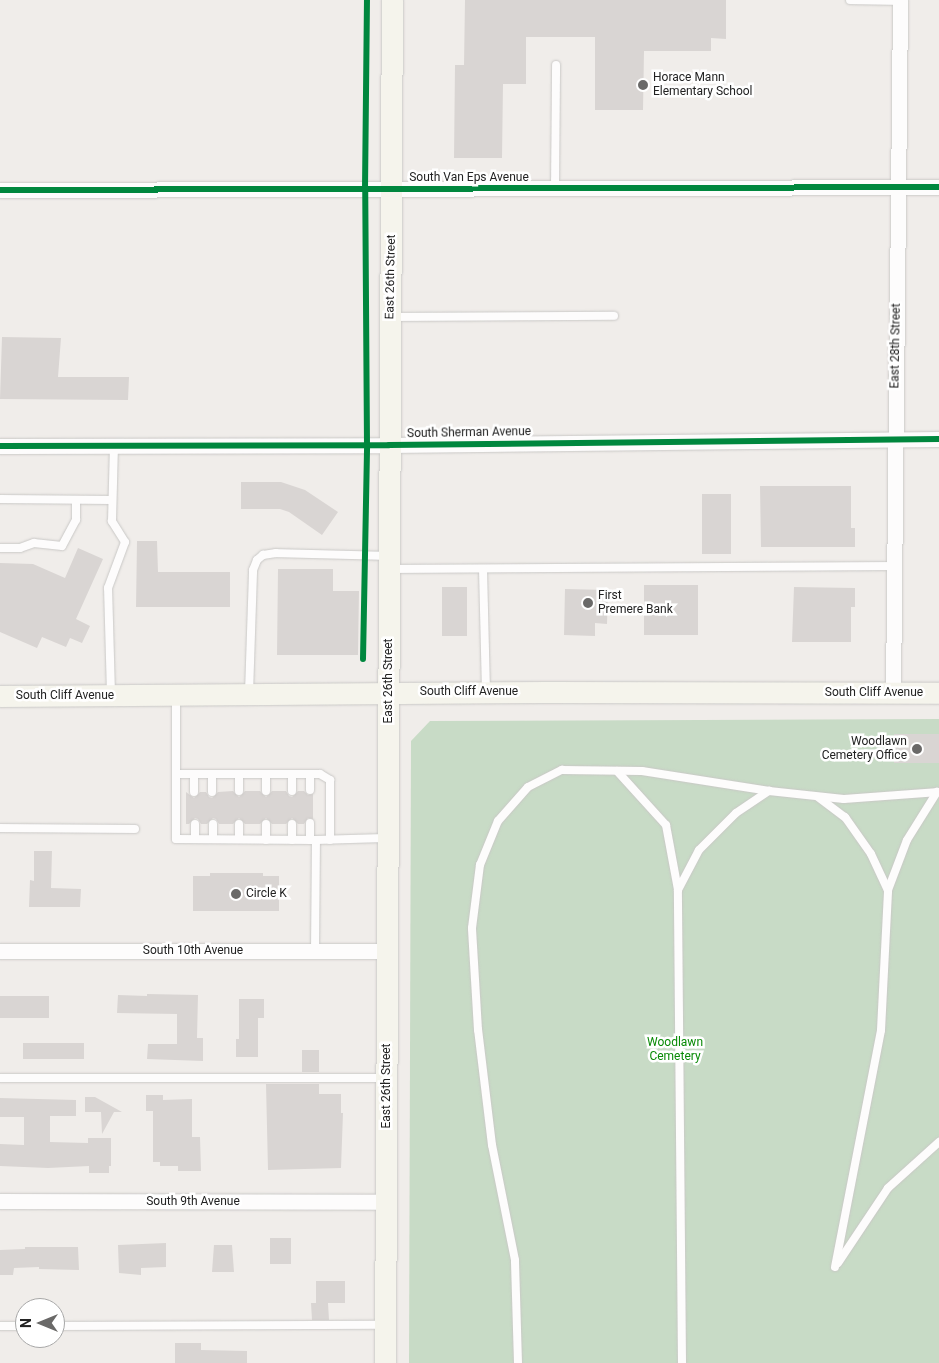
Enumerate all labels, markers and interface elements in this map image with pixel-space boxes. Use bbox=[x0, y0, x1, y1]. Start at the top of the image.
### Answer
place label: Horace Mann Elementary School bbox=[653, 71, 753, 99]
marker: Horace Mann Elementary School bbox=[637, 79, 649, 91]
street label: South Van Eps Avenue bbox=[409, 171, 529, 185]
street label: East 26th Street bbox=[383, 234, 399, 320]
street label: East 28th Street bbox=[888, 303, 904, 389]
street label: South Sherman Avenue bbox=[407, 425, 531, 441]
place label: First Premere Bank bbox=[598, 589, 673, 617]
marker: First Premere Bank bbox=[582, 597, 594, 609]
street label: East 26th Street bbox=[382, 638, 396, 724]
street label: South Cliff Avenue bbox=[420, 685, 518, 699]
street label: South Cliff Avenue bbox=[825, 686, 923, 700]
street label: South Cliff Avenue bbox=[16, 689, 114, 703]
place label: Woodlawn Cemetery Office bbox=[822, 735, 907, 763]
marker: Woodlawn Cemetery Office bbox=[911, 743, 923, 755]
place label: Circle K bbox=[246, 887, 287, 901]
marker: Circle K bbox=[230, 888, 242, 900]
street label: South 10th Avenue bbox=[143, 944, 243, 958]
park label: Woodlawn Cemetery bbox=[647, 1036, 703, 1064]
street label: East 26th Street bbox=[380, 1043, 394, 1129]
street label: South 9th Avenue bbox=[146, 1195, 240, 1209]
north arrow bbox=[15, 1298, 65, 1348]
text: N bbox=[18, 1318, 34, 1328]

